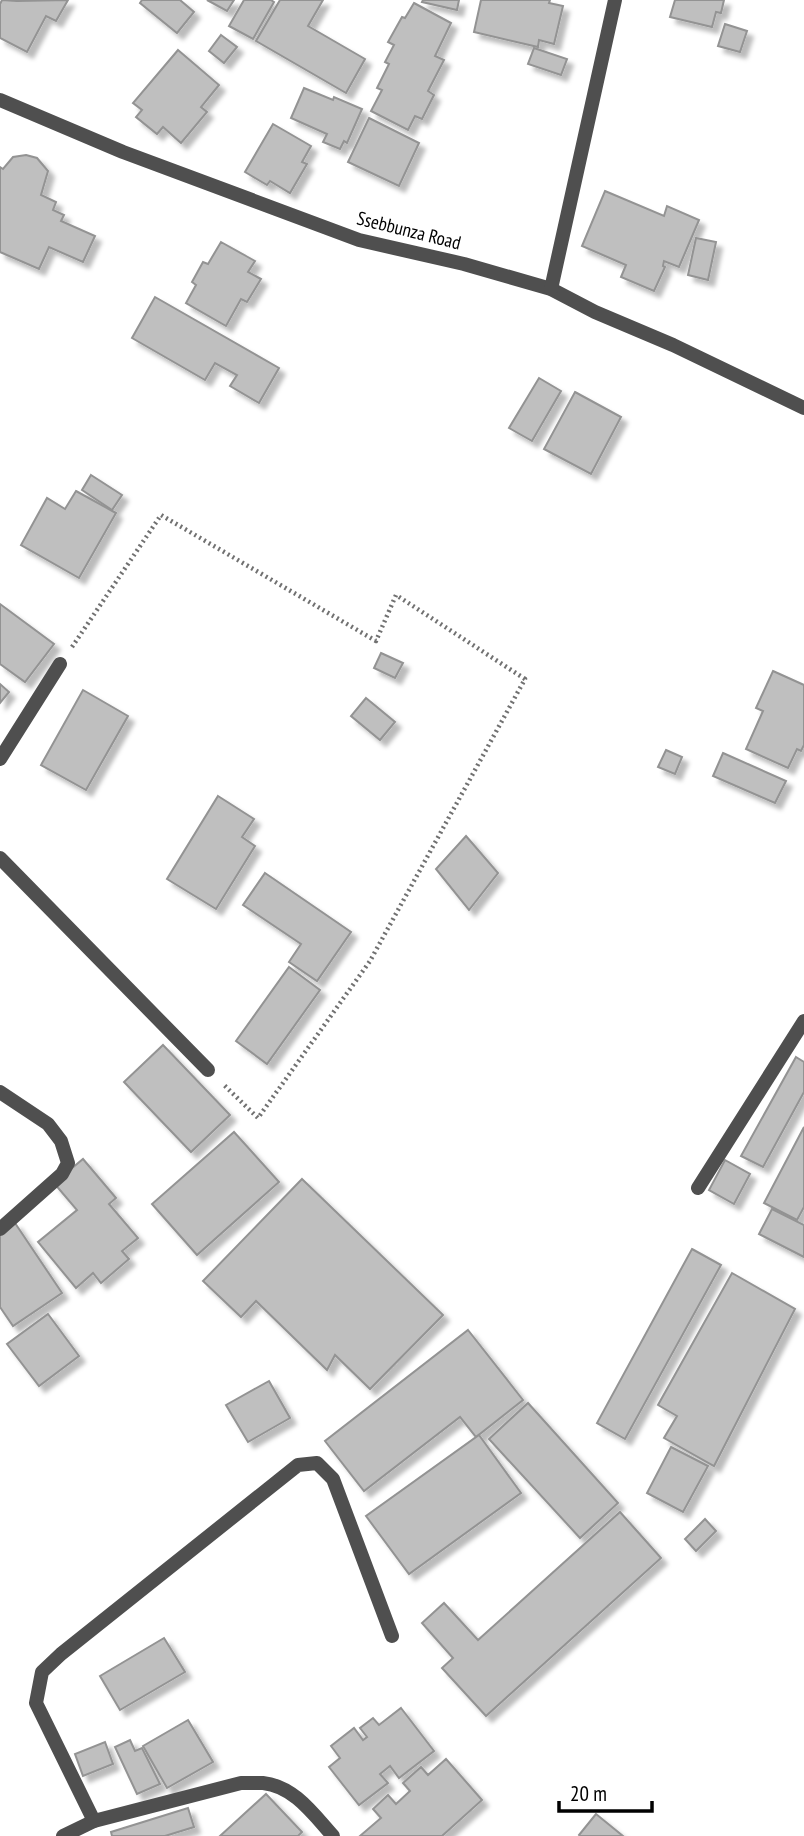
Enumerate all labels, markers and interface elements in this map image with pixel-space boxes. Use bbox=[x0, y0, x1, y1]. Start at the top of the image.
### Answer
street label: Ssebbunza Road bbox=[354, 205, 464, 255]
scale bar bbox=[559, 1770, 652, 1814]
text: 20 m bbox=[570, 1780, 607, 1807]

